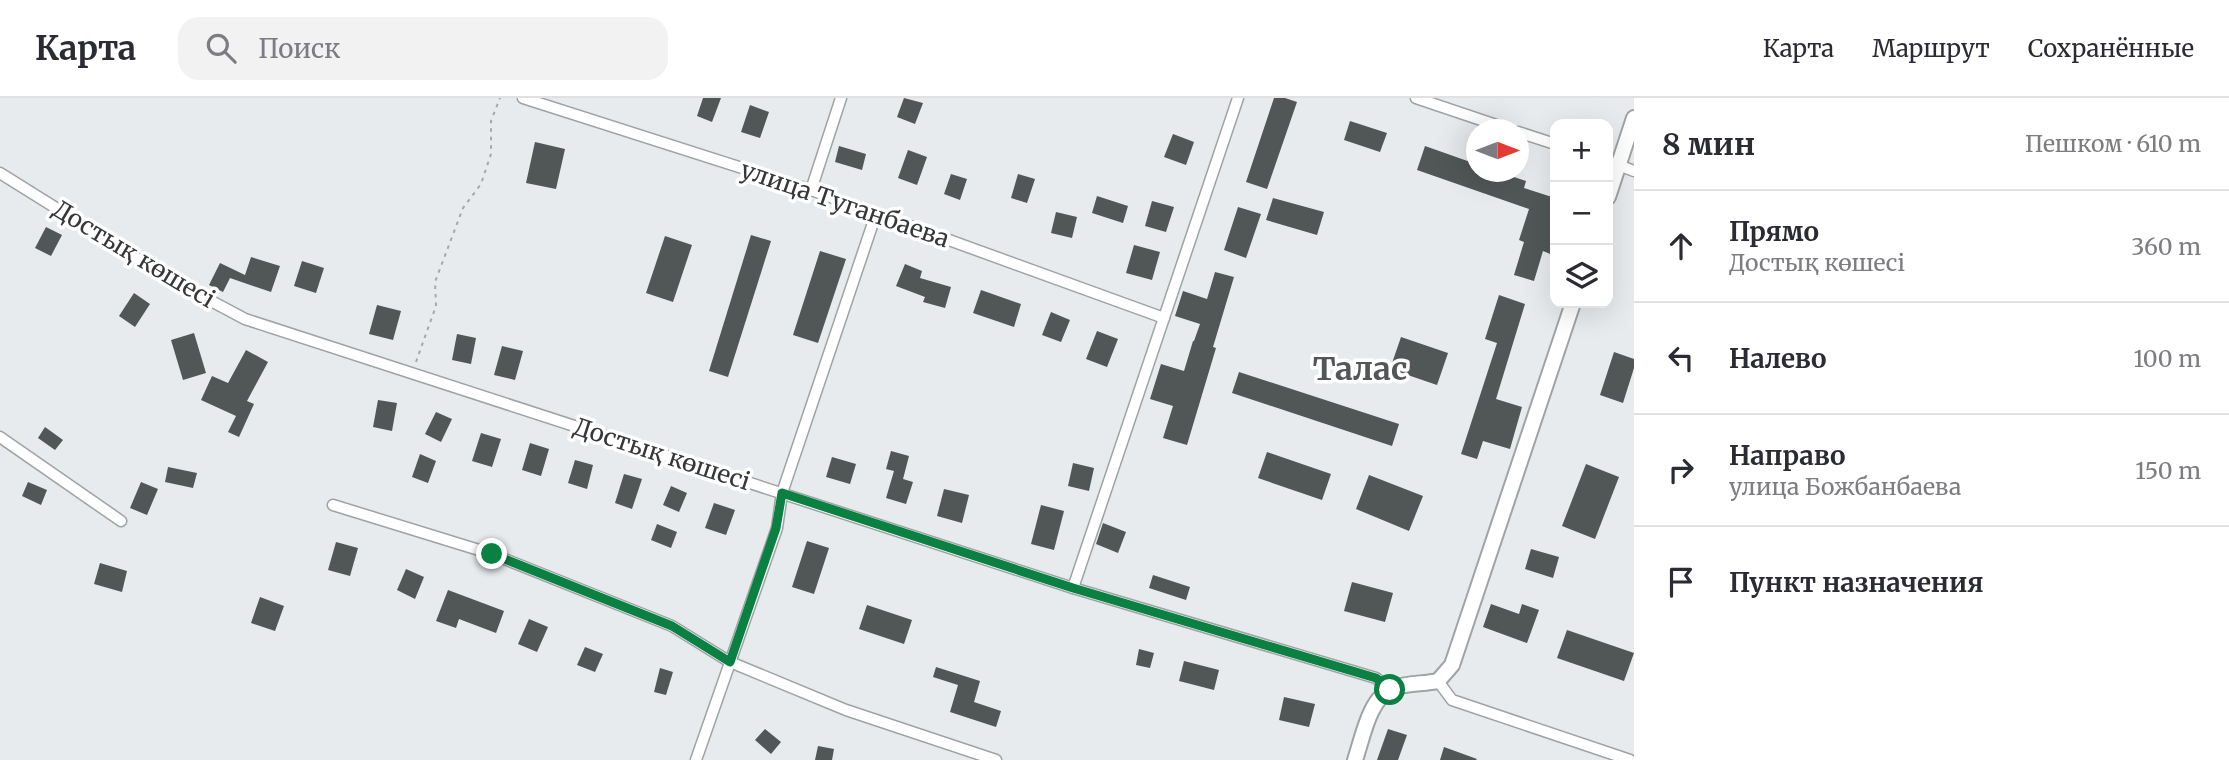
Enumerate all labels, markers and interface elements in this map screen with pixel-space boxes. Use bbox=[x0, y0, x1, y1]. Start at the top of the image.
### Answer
search box bbox=[178, 17, 668, 80]
text: Карта bbox=[35, 28, 136, 69]
icon: search bbox=[202, 29, 240, 67]
text: Поиск bbox=[258, 32, 341, 65]
text: Карта bbox=[1763, 33, 1834, 64]
text: Маршрут bbox=[1872, 33, 1990, 64]
text: Сохранённые bbox=[2028, 33, 2194, 64]
north arrow bbox=[1466, 119, 1529, 182]
map controls bbox=[1550, 119, 1613, 308]
button: + bbox=[1550, 119, 1613, 182]
text: 8 мин bbox=[1662, 125, 1755, 163]
text: Пешком · 610 m bbox=[2025, 129, 2201, 158]
street label: улица Туганбаева bbox=[736, 154, 954, 254]
button: − bbox=[1550, 182, 1613, 245]
street label: Достық көшесі bbox=[47, 193, 221, 315]
text: Прямо bbox=[1729, 215, 1819, 248]
icon: ahead bbox=[1662, 227, 1700, 265]
text: 360 m bbox=[2131, 232, 2201, 261]
button: layers bbox=[1550, 245, 1613, 308]
text: Достық көшесі bbox=[1729, 248, 1905, 277]
icon: left bbox=[1662, 339, 1700, 377]
text: Налево bbox=[1729, 342, 1827, 375]
text: 100 m bbox=[2133, 344, 2201, 373]
district label: Талас bbox=[1313, 349, 1407, 389]
street label: Достық көшесі bbox=[570, 411, 754, 497]
text: Направо bbox=[1729, 439, 1846, 472]
icon: right bbox=[1662, 451, 1700, 489]
text: 150 m bbox=[2135, 456, 2201, 485]
text: улица Божбанбаева bbox=[1729, 472, 1961, 501]
route end bbox=[476, 538, 507, 569]
icon: arrive bbox=[1662, 563, 1700, 601]
text: Пункт назначения bbox=[1729, 566, 1983, 599]
route start bbox=[1374, 674, 1405, 705]

